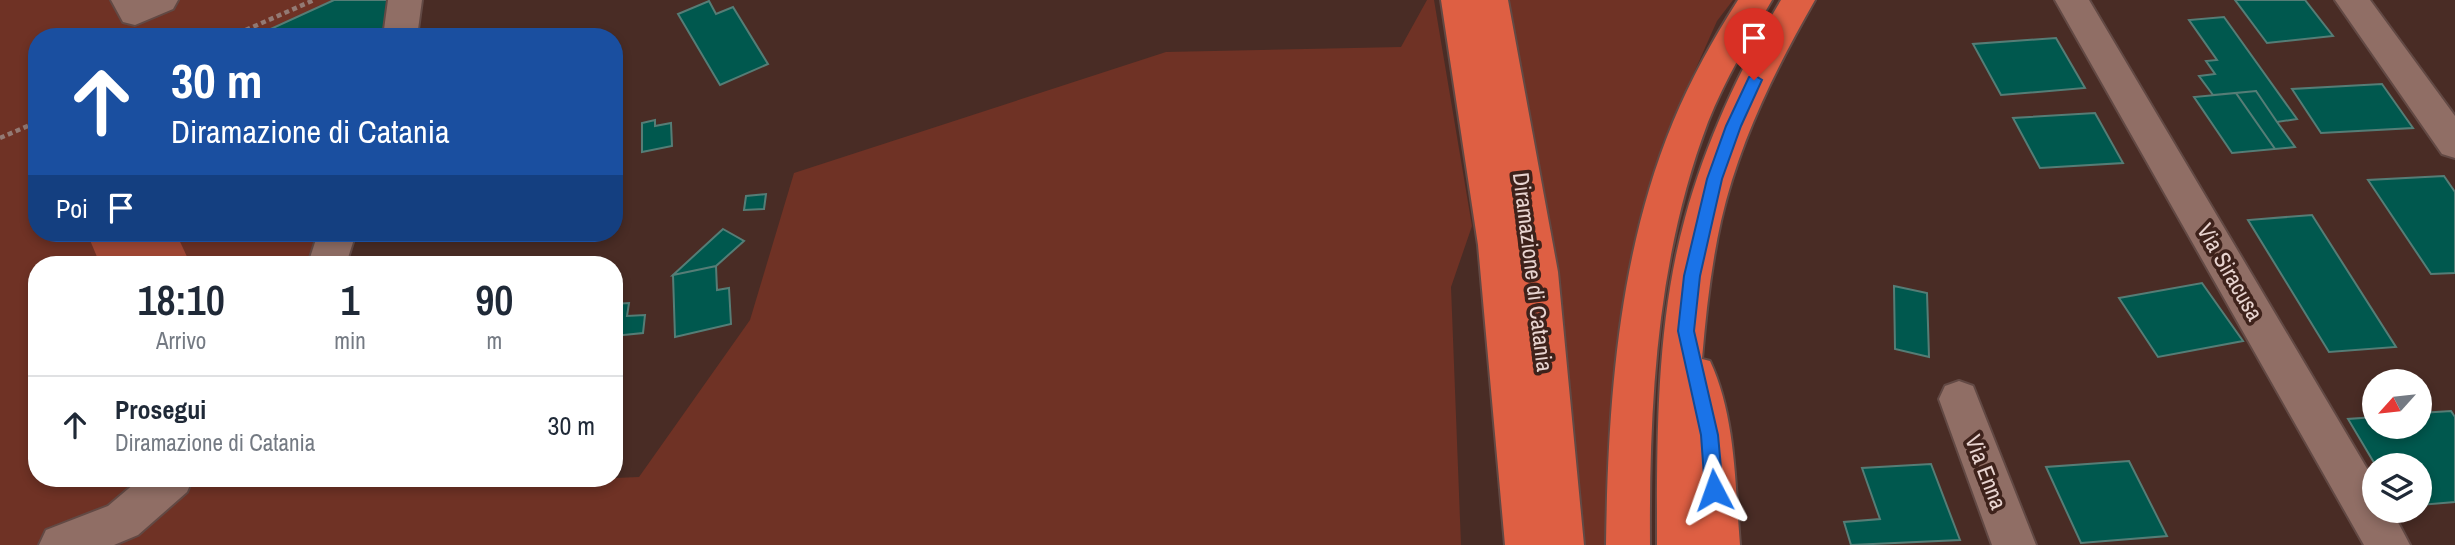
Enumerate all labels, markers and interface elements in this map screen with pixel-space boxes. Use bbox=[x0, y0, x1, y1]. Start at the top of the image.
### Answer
pin bbox=[1724, 8, 1784, 80]
icon: arrive bbox=[1735, 19, 1773, 57]
text: 30 m bbox=[171, 47, 263, 113]
icon: ahead bbox=[56, 56, 147, 147]
text: Diramazione di Catania bbox=[171, 110, 450, 153]
street label: Diramazione di Catania bbox=[1506, 171, 1561, 374]
icon: arrive bbox=[102, 189, 140, 227]
text: Poi bbox=[56, 191, 88, 226]
street label: Via Siracusa bbox=[2190, 217, 2271, 327]
text: 18:10 bbox=[137, 272, 225, 328]
text: 1 bbox=[340, 272, 360, 328]
text: 90 bbox=[475, 272, 514, 328]
text: Arrivo bbox=[156, 325, 206, 356]
text: min bbox=[334, 325, 366, 356]
text: m bbox=[487, 325, 502, 356]
north arrow bbox=[2362, 369, 2432, 439]
map controls bbox=[2362, 369, 2432, 523]
text: Prosegui bbox=[115, 392, 206, 427]
icon: ahead bbox=[56, 406, 94, 444]
text: 30 m bbox=[548, 408, 595, 443]
text: Diramazione di Catania bbox=[115, 427, 315, 458]
street label: Via Enna bbox=[1958, 430, 2015, 514]
position arrow bbox=[1677, 453, 1751, 527]
button: layers bbox=[2362, 453, 2432, 523]

